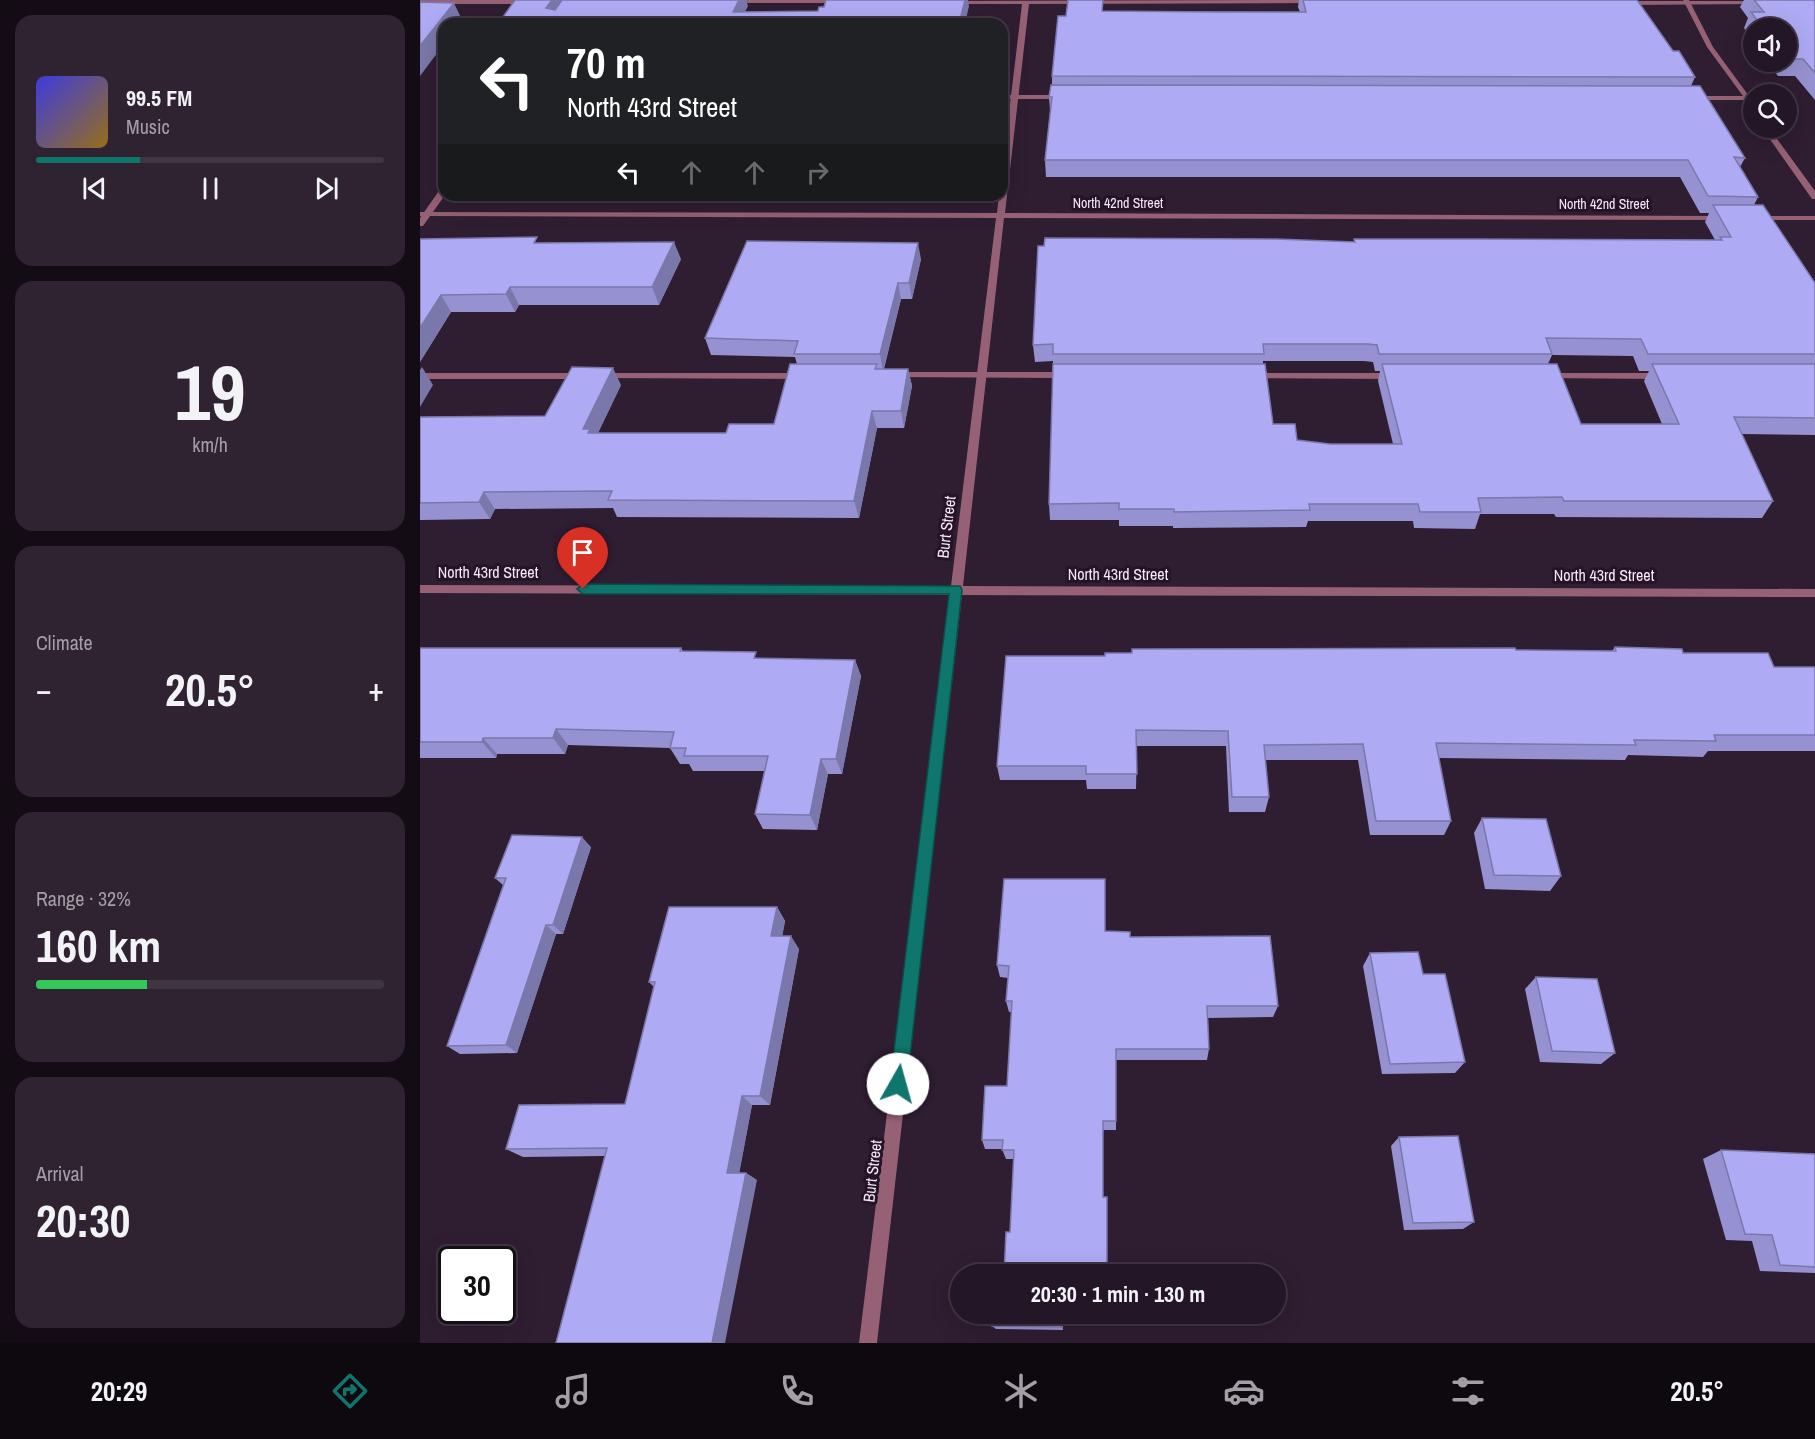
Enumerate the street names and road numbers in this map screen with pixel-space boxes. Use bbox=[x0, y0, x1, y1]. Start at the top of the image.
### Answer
street label: North 42nd Street bbox=[1073, 194, 1163, 212]
street label: North 42nd Street bbox=[1559, 195, 1649, 213]
street label: Burt Street bbox=[931, 494, 961, 559]
street label: North 43rd Street bbox=[438, 561, 539, 583]
street label: North 43rd Street bbox=[1068, 563, 1169, 585]
street label: North 43rd Street bbox=[1554, 564, 1655, 586]
street label: Burt Street bbox=[857, 1138, 887, 1203]

